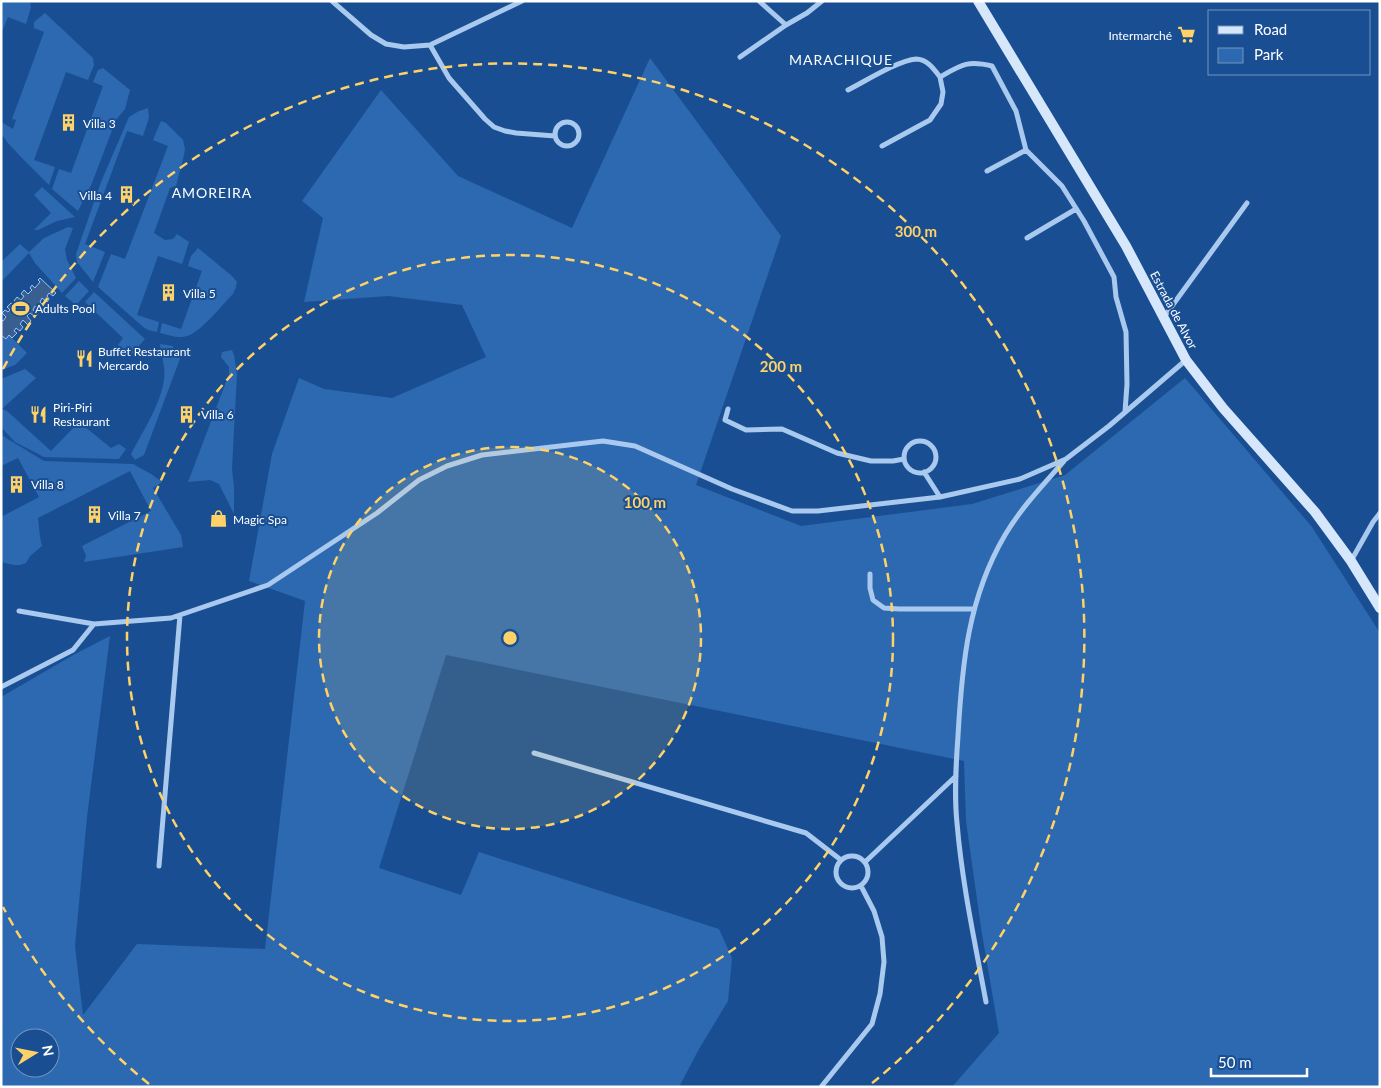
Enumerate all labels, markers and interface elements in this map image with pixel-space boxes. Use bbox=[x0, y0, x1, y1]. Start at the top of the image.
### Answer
legend bbox=[1208, 10, 1371, 75]
text: Road bbox=[1254, 20, 1287, 38]
supermarket icon: Intermarché bbox=[1176, 25, 1196, 45]
place label: Intermarché bbox=[1108, 28, 1172, 43]
text: Park bbox=[1254, 45, 1284, 63]
district label: MARACHIQUE bbox=[789, 51, 893, 68]
building icon: Villa 3 bbox=[59, 113, 79, 133]
place label: Villa 3 bbox=[83, 116, 116, 131]
district label: AMOREIRA bbox=[172, 184, 252, 201]
building icon: Villa 4 bbox=[116, 185, 136, 205]
place label: Villa 4 bbox=[79, 188, 112, 203]
text: 300 m bbox=[895, 222, 937, 240]
street label: Estrada de Alvor bbox=[1147, 268, 1201, 352]
building icon: Villa 5 bbox=[159, 283, 179, 303]
place label: Villa 5 bbox=[183, 286, 216, 301]
sports icon: Adults Pool bbox=[11, 298, 31, 318]
place label: Adults Pool bbox=[35, 301, 95, 316]
place label: Buffet Restaurant Mercardo bbox=[98, 344, 191, 373]
restaurant icon: Buffet Restaurant Mercardo bbox=[74, 348, 94, 368]
text: 200 m bbox=[760, 357, 802, 375]
place label: Piri-Piri Restaurant bbox=[53, 400, 110, 429]
restaurant icon: Piri-Piri Restaurant bbox=[29, 404, 49, 424]
building icon: Villa 6 bbox=[177, 404, 197, 424]
place label: Villa 6 bbox=[201, 407, 234, 422]
building icon: Villa 8 bbox=[7, 474, 27, 494]
place label: Villa 8 bbox=[31, 477, 64, 492]
text: 100 m bbox=[624, 493, 666, 511]
building icon: Villa 7 bbox=[84, 505, 104, 525]
place label: Villa 7 bbox=[108, 508, 141, 523]
shop icon: Magic Spa bbox=[209, 509, 229, 529]
place label: Magic Spa bbox=[233, 512, 287, 527]
centre of rings bbox=[501, 629, 519, 647]
north arrow bbox=[10, 1028, 60, 1078]
text: N bbox=[39, 1044, 58, 1057]
scale bar bbox=[1211, 1046, 1307, 1078]
text: 50 m bbox=[1218, 1053, 1252, 1071]

